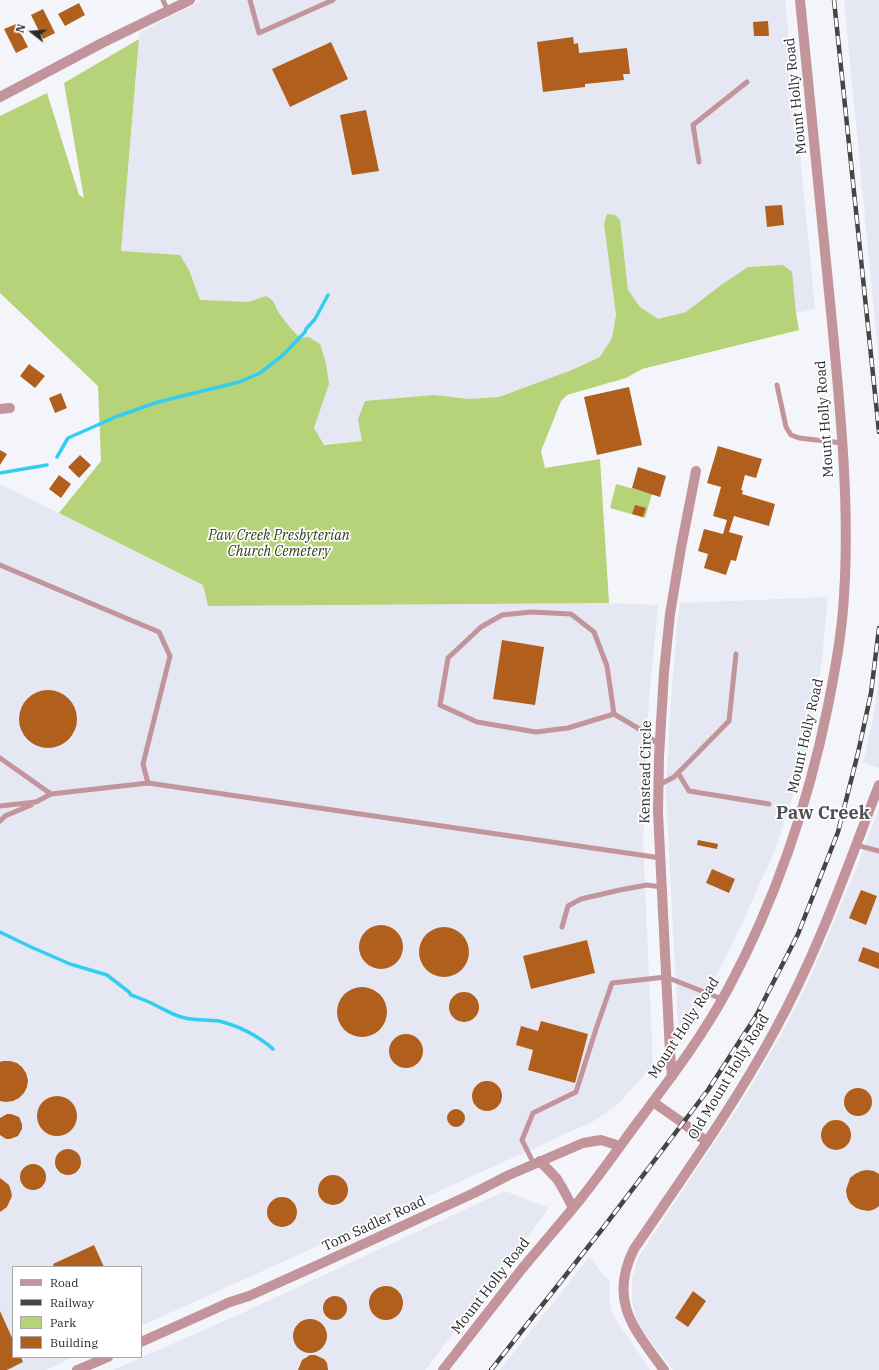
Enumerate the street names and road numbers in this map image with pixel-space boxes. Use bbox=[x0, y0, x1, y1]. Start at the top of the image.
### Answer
street label: Mount Holly Road bbox=[782, 37, 810, 155]
street label: Mount Holly Road bbox=[813, 360, 837, 478]
street label: Mount Holly Road bbox=[785, 677, 827, 795]
street label: Kenstead Circle bbox=[637, 720, 655, 824]
street label: Mount Holly Road bbox=[645, 974, 723, 1082]
street label: Old Mount Holly Road bbox=[685, 1011, 773, 1143]
street label: Tom Sadler Road bbox=[320, 1193, 428, 1255]
street label: Mount Holly Road bbox=[448, 1235, 534, 1337]

